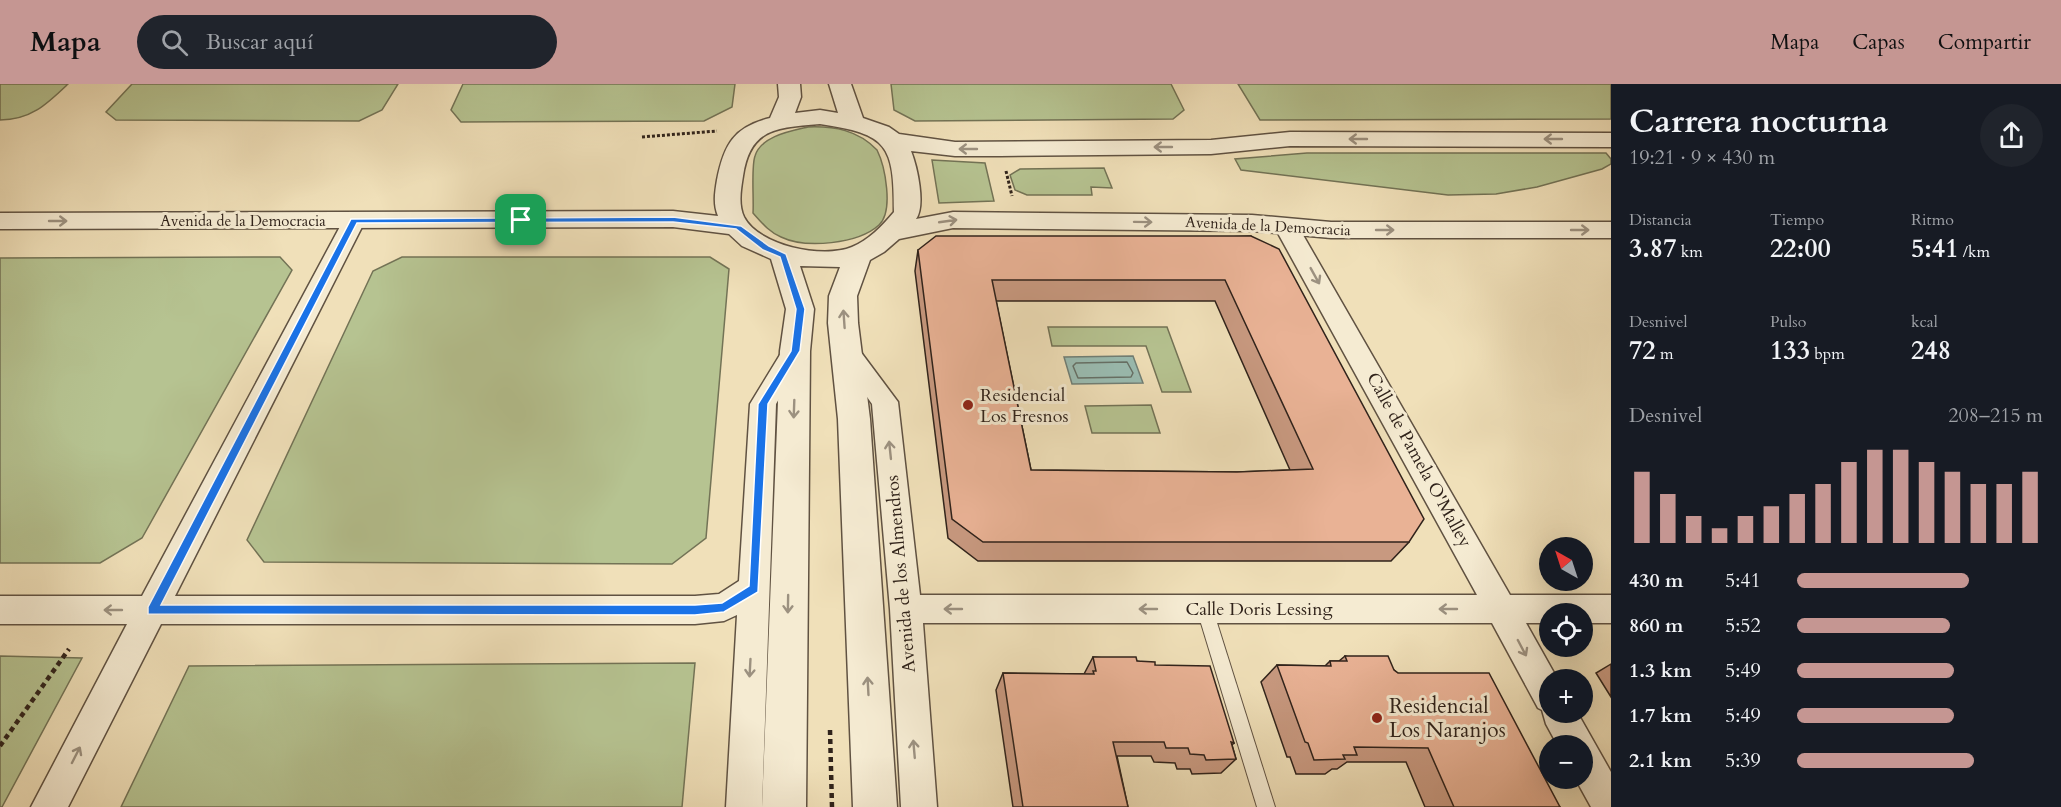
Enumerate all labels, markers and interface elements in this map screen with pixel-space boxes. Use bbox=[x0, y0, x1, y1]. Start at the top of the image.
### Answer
search box bbox=[137, 15, 557, 69]
text: Mapa bbox=[30, 23, 101, 61]
icon: search bbox=[158, 26, 191, 59]
text: Buscar aquí bbox=[206, 27, 313, 57]
text: Mapa bbox=[1770, 28, 1819, 57]
text: Capas bbox=[1852, 28, 1905, 57]
text: Compartir bbox=[1938, 28, 2031, 57]
text: Carrera nocturna bbox=[1629, 99, 1888, 144]
button: share bbox=[1980, 104, 2043, 167]
one-way arrow bbox=[1348, 133, 1368, 145]
one-way arrow bbox=[1543, 133, 1563, 145]
one-way arrow bbox=[1153, 141, 1173, 153]
one-way arrow bbox=[958, 143, 978, 155]
text: 19:21 · 9 × 430 m bbox=[1629, 144, 1775, 171]
pin bbox=[495, 194, 546, 245]
icon: arrive bbox=[504, 203, 537, 236]
text: Distancia bbox=[1629, 209, 1692, 231]
text: Tiempo bbox=[1770, 209, 1824, 231]
text: Ritmo bbox=[1911, 209, 1954, 231]
street label: Avenida de la Democracia bbox=[160, 211, 326, 231]
street label: Avenida de la Democracia bbox=[1185, 212, 1352, 240]
one-way arrow bbox=[48, 215, 68, 227]
one-way arrow bbox=[938, 216, 958, 227]
one-way arrow bbox=[1133, 216, 1153, 228]
one-way arrow bbox=[1375, 224, 1395, 236]
one-way arrow bbox=[1570, 224, 1590, 236]
text: 3.87 bbox=[1629, 231, 1677, 266]
text: 22:00 bbox=[1770, 231, 1831, 266]
text: 5:41 bbox=[1911, 231, 1959, 266]
text: km bbox=[1677, 241, 1703, 263]
text: /km bbox=[1959, 241, 1990, 263]
one-way arrow bbox=[1309, 267, 1321, 284]
one-way arrow bbox=[838, 309, 849, 329]
text: Desnivel bbox=[1629, 311, 1688, 333]
text: Pulso bbox=[1770, 311, 1806, 333]
text: kcal bbox=[1911, 311, 1938, 333]
text: 72 bbox=[1629, 333, 1656, 368]
text: 133 bbox=[1770, 333, 1810, 368]
text: 248 bbox=[1911, 333, 1951, 368]
text: m bbox=[1656, 343, 1673, 365]
text: bpm bbox=[1810, 343, 1845, 365]
street label: Calle de Pamela O'Malley bbox=[1360, 368, 1478, 552]
place label: Residencial Los Fresnos bbox=[980, 383, 1068, 429]
marker: Residencial Los Fresnos bbox=[961, 398, 975, 412]
one-way arrow bbox=[788, 399, 799, 419]
text: Desnivel bbox=[1629, 402, 1702, 429]
text: 208–215 m bbox=[1948, 402, 2043, 429]
one-way arrow bbox=[884, 440, 895, 460]
street label: Avenida de los Almendros bbox=[880, 474, 922, 674]
north arrow bbox=[1539, 537, 1593, 591]
map controls bbox=[1539, 537, 1593, 789]
text: 430 m bbox=[1629, 567, 1684, 594]
text: 5:41 bbox=[1725, 567, 1761, 594]
one-way arrow bbox=[782, 594, 794, 614]
street label: Calle Doris Lessing bbox=[1185, 597, 1333, 622]
one-way arrow bbox=[943, 603, 963, 615]
one-way arrow bbox=[1138, 603, 1158, 615]
one-way arrow bbox=[1438, 603, 1458, 615]
button: locate bbox=[1539, 603, 1593, 657]
one-way arrow bbox=[104, 604, 124, 616]
text: 860 m bbox=[1629, 612, 1684, 639]
text: 5:52 bbox=[1725, 612, 1761, 639]
one-way arrow bbox=[1516, 639, 1528, 656]
one-way arrow bbox=[745, 657, 756, 677]
text: 1.3 km bbox=[1629, 657, 1692, 684]
text: 5:49 bbox=[1725, 657, 1761, 684]
button: + bbox=[1539, 669, 1593, 723]
one-way arrow bbox=[863, 676, 874, 696]
place label: Residencial Los Naranjos bbox=[1389, 692, 1506, 745]
text: 1.7 km bbox=[1629, 702, 1692, 729]
text: 5:49 bbox=[1725, 702, 1761, 729]
marker: Residencial Los Naranjos bbox=[1370, 711, 1384, 725]
button: − bbox=[1539, 735, 1593, 789]
one-way arrow bbox=[909, 739, 920, 759]
one-way arrow bbox=[70, 747, 82, 764]
text: 2.1 km bbox=[1629, 747, 1692, 774]
text: 5:39 bbox=[1725, 747, 1761, 774]

